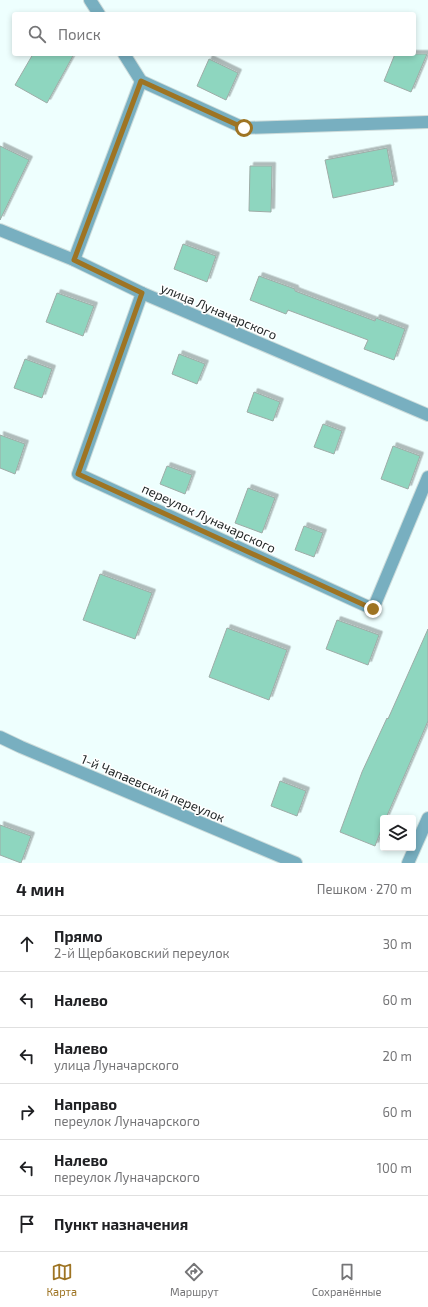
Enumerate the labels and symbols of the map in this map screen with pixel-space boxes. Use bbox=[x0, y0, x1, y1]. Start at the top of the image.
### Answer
route start bbox=[235, 119, 253, 137]
street label: улица Луначарского bbox=[158, 279, 280, 343]
street label: переулок Луначарского bbox=[139, 480, 279, 556]
route end bbox=[364, 600, 382, 618]
street label: 1-й Чапаевский переулок bbox=[79, 750, 227, 826]

